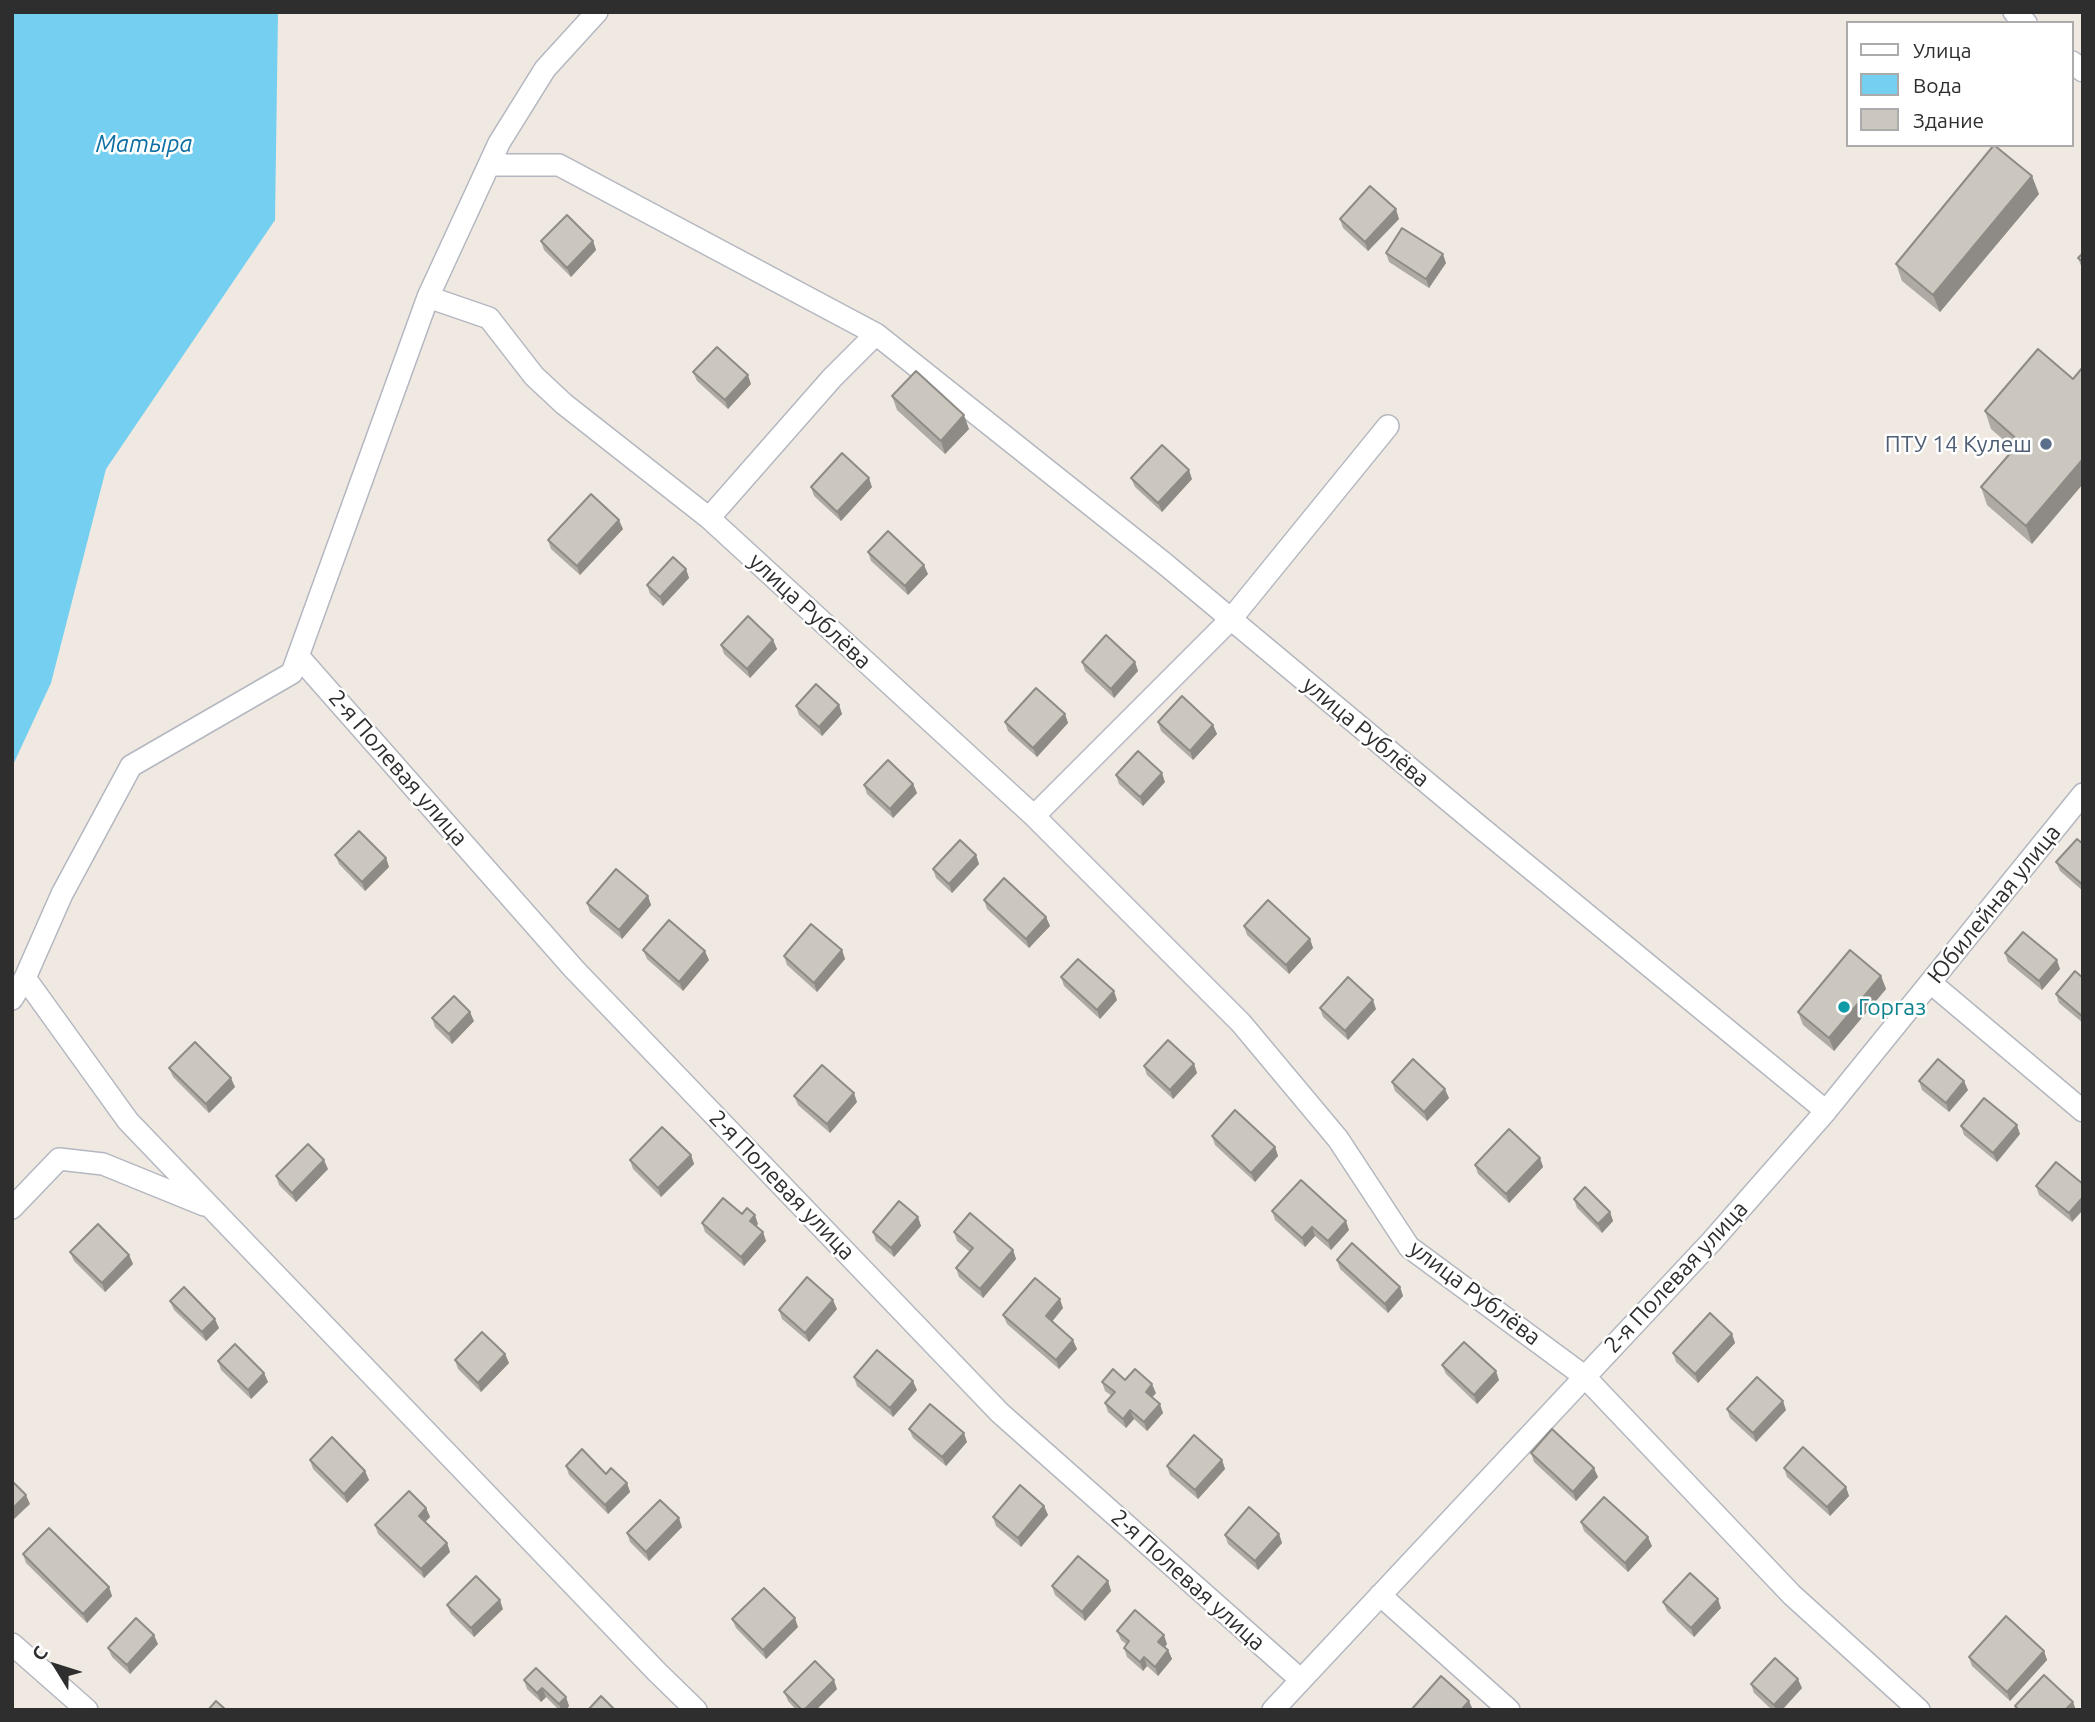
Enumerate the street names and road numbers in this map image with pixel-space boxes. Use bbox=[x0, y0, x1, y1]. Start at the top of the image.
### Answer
street label: улица Рублёва bbox=[743, 547, 877, 675]
street label: улица Рублёва bbox=[1297, 671, 1435, 793]
street label: 2-я Полевая улица bbox=[323, 684, 473, 852]
street label: Юбилейная улица bbox=[1922, 819, 2066, 989]
street label: 2-я Полевая улица bbox=[703, 1104, 861, 1266]
street label: 2-я Полевая улица bbox=[1598, 1195, 1754, 1359]
street label: улица Рублёва bbox=[1404, 1235, 1546, 1351]
street label: 2-я Полевая улица bbox=[1105, 1504, 1271, 1656]

